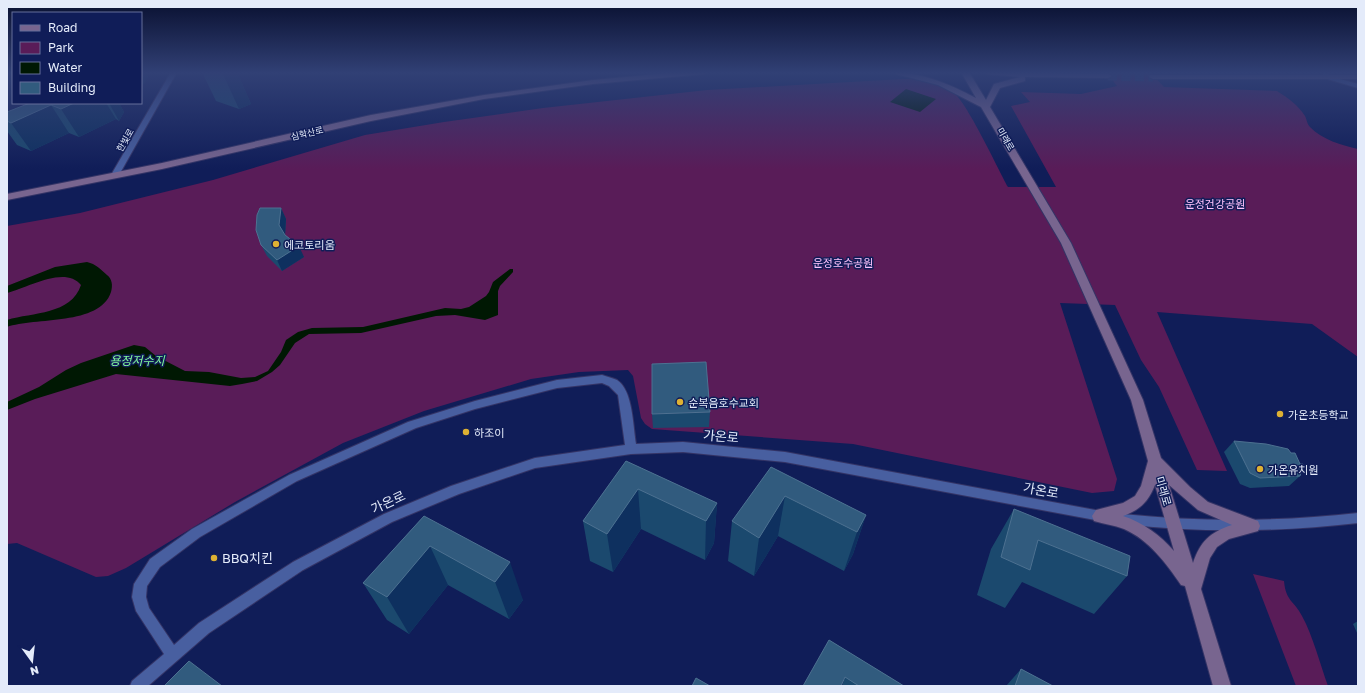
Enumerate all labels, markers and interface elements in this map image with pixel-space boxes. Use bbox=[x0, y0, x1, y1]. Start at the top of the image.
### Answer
legend bbox=[12, 12, 142, 104]
text: Road bbox=[48, 20, 77, 35]
text: Park bbox=[48, 40, 74, 55]
text: Water bbox=[48, 60, 82, 75]
text: Building bbox=[48, 80, 96, 95]
street label: 심학산로 bbox=[290, 124, 324, 142]
street label: 미래로 bbox=[995, 125, 1017, 153]
street label: 한빛로 bbox=[114, 126, 136, 154]
park label: 운정건강공원 bbox=[1185, 197, 1245, 210]
place label: 에코토리움 bbox=[284, 238, 335, 251]
marker: 에코토리움 bbox=[271, 239, 281, 249]
park label: 운정호수공원 bbox=[813, 256, 873, 269]
water label: 용정저수지 bbox=[109, 353, 166, 368]
place label: 순복음호수교회 bbox=[688, 396, 759, 409]
marker: 순복음호수교회 bbox=[675, 397, 685, 407]
place label: 가온초등학교 bbox=[1288, 408, 1349, 421]
marker: 가온초등학교 bbox=[1275, 409, 1285, 419]
place label: 하조이 bbox=[474, 426, 504, 439]
street label: 가온로 bbox=[702, 426, 740, 446]
marker: 하조이 bbox=[461, 427, 471, 437]
place label: 가온유치원 bbox=[1268, 463, 1319, 476]
marker: 가온유치원 bbox=[1255, 464, 1265, 474]
street label: 미래로 bbox=[1154, 475, 1174, 507]
street label: 가온로 bbox=[1022, 479, 1060, 501]
street label: 가온로 bbox=[368, 487, 408, 517]
place label: BBQ치킨 bbox=[222, 550, 273, 566]
marker: BBQ치킨 bbox=[209, 553, 219, 563]
north arrow bbox=[12, 641, 52, 681]
text: N bbox=[29, 664, 40, 679]

